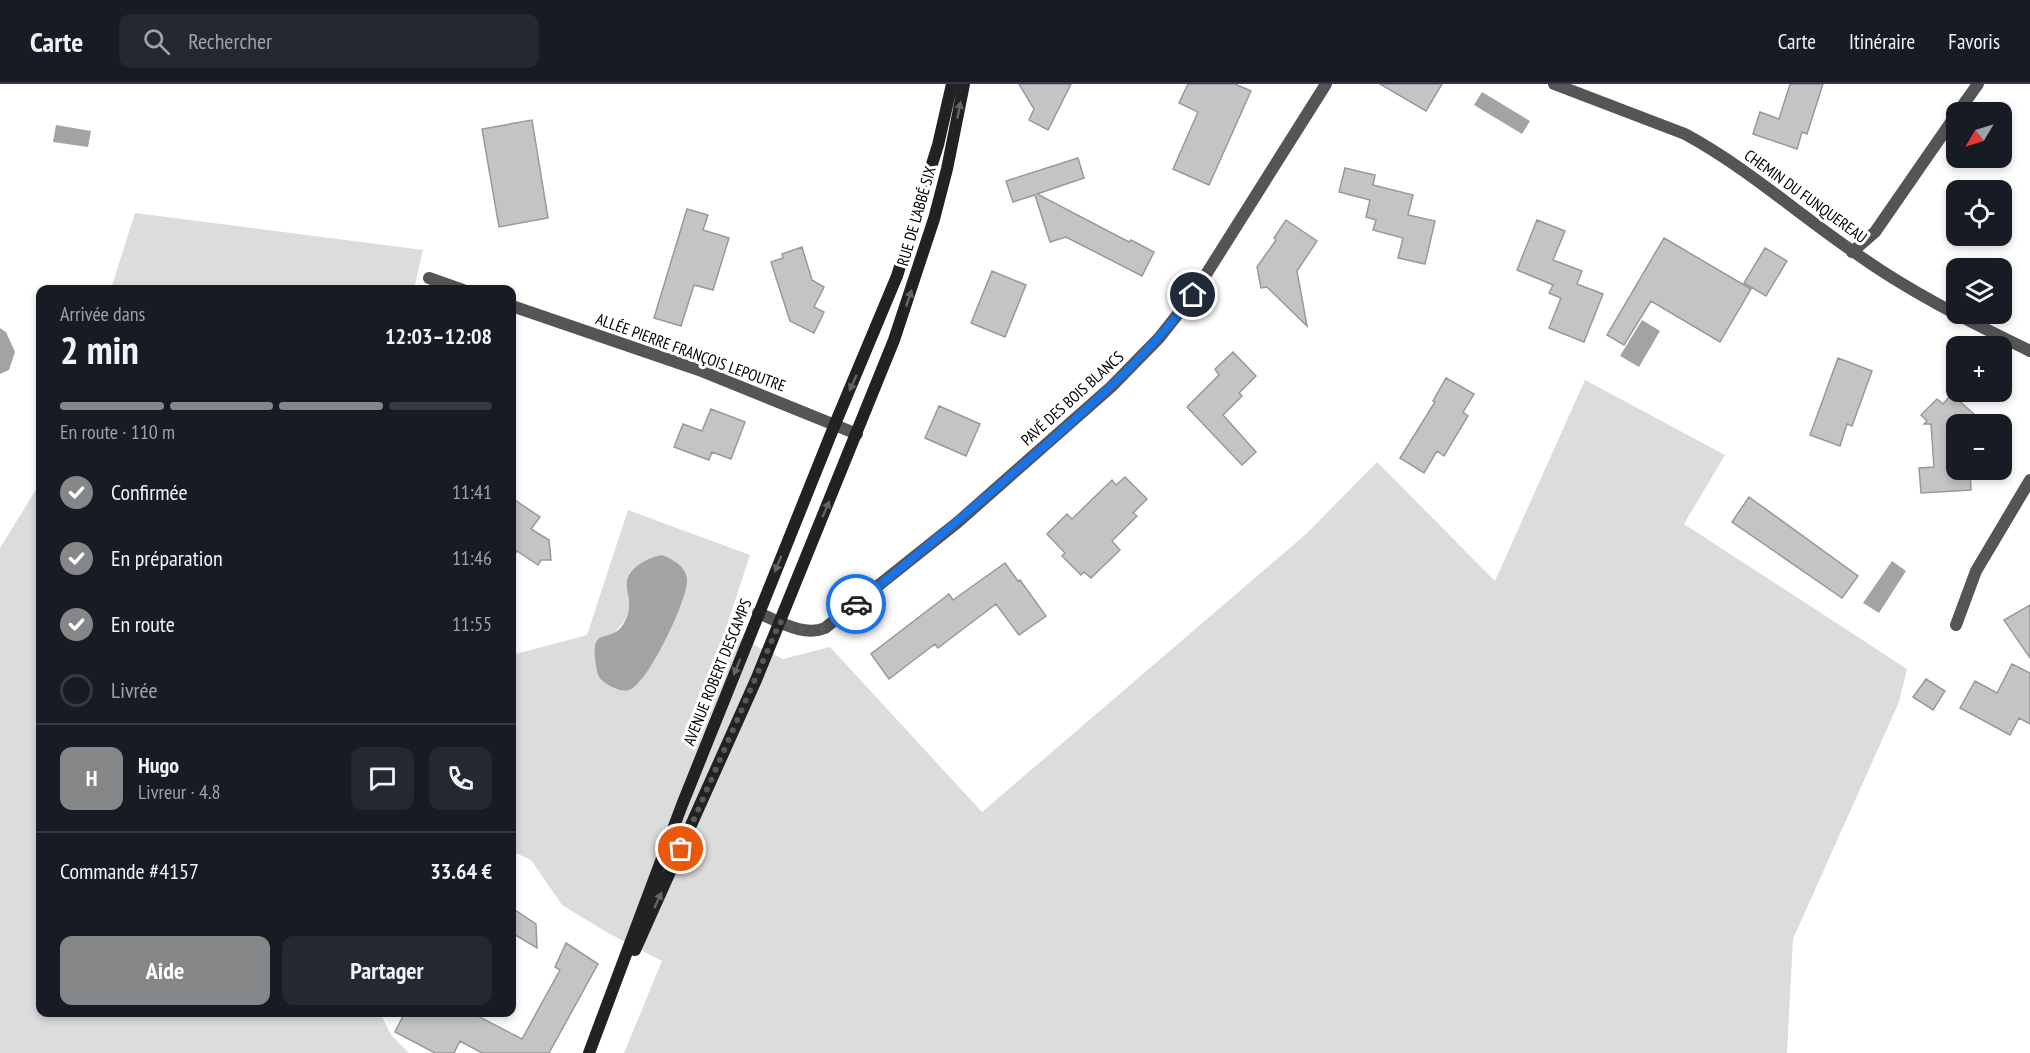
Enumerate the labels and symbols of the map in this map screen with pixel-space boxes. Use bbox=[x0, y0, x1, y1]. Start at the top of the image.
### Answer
one-way arrow bbox=[955, 100, 964, 119]
north arrow bbox=[1946, 102, 2012, 168]
street label: CHEMIN DU FUNQUEREAU bbox=[1741, 145, 1871, 247]
street label: RUE DE L'ABBÉ SIX bbox=[892, 164, 940, 268]
pin bbox=[1167, 269, 1218, 320]
one-way arrow bbox=[904, 289, 914, 307]
street label: ALLÉE PIERRE FRANÇOIS LEPOUTRE bbox=[593, 308, 789, 396]
street label: PAVÉ DES BOIS BLANCS bbox=[1016, 347, 1128, 449]
one-way arrow bbox=[848, 375, 857, 392]
one-way arrow bbox=[822, 500, 831, 518]
one-way arrow bbox=[773, 555, 783, 573]
courier bbox=[826, 574, 886, 634]
street label: AVENUE ROBERT DESCAMPS bbox=[678, 595, 756, 748]
one-way arrow bbox=[732, 658, 741, 676]
pin bbox=[655, 823, 706, 874]
one-way arrow bbox=[653, 892, 662, 909]

